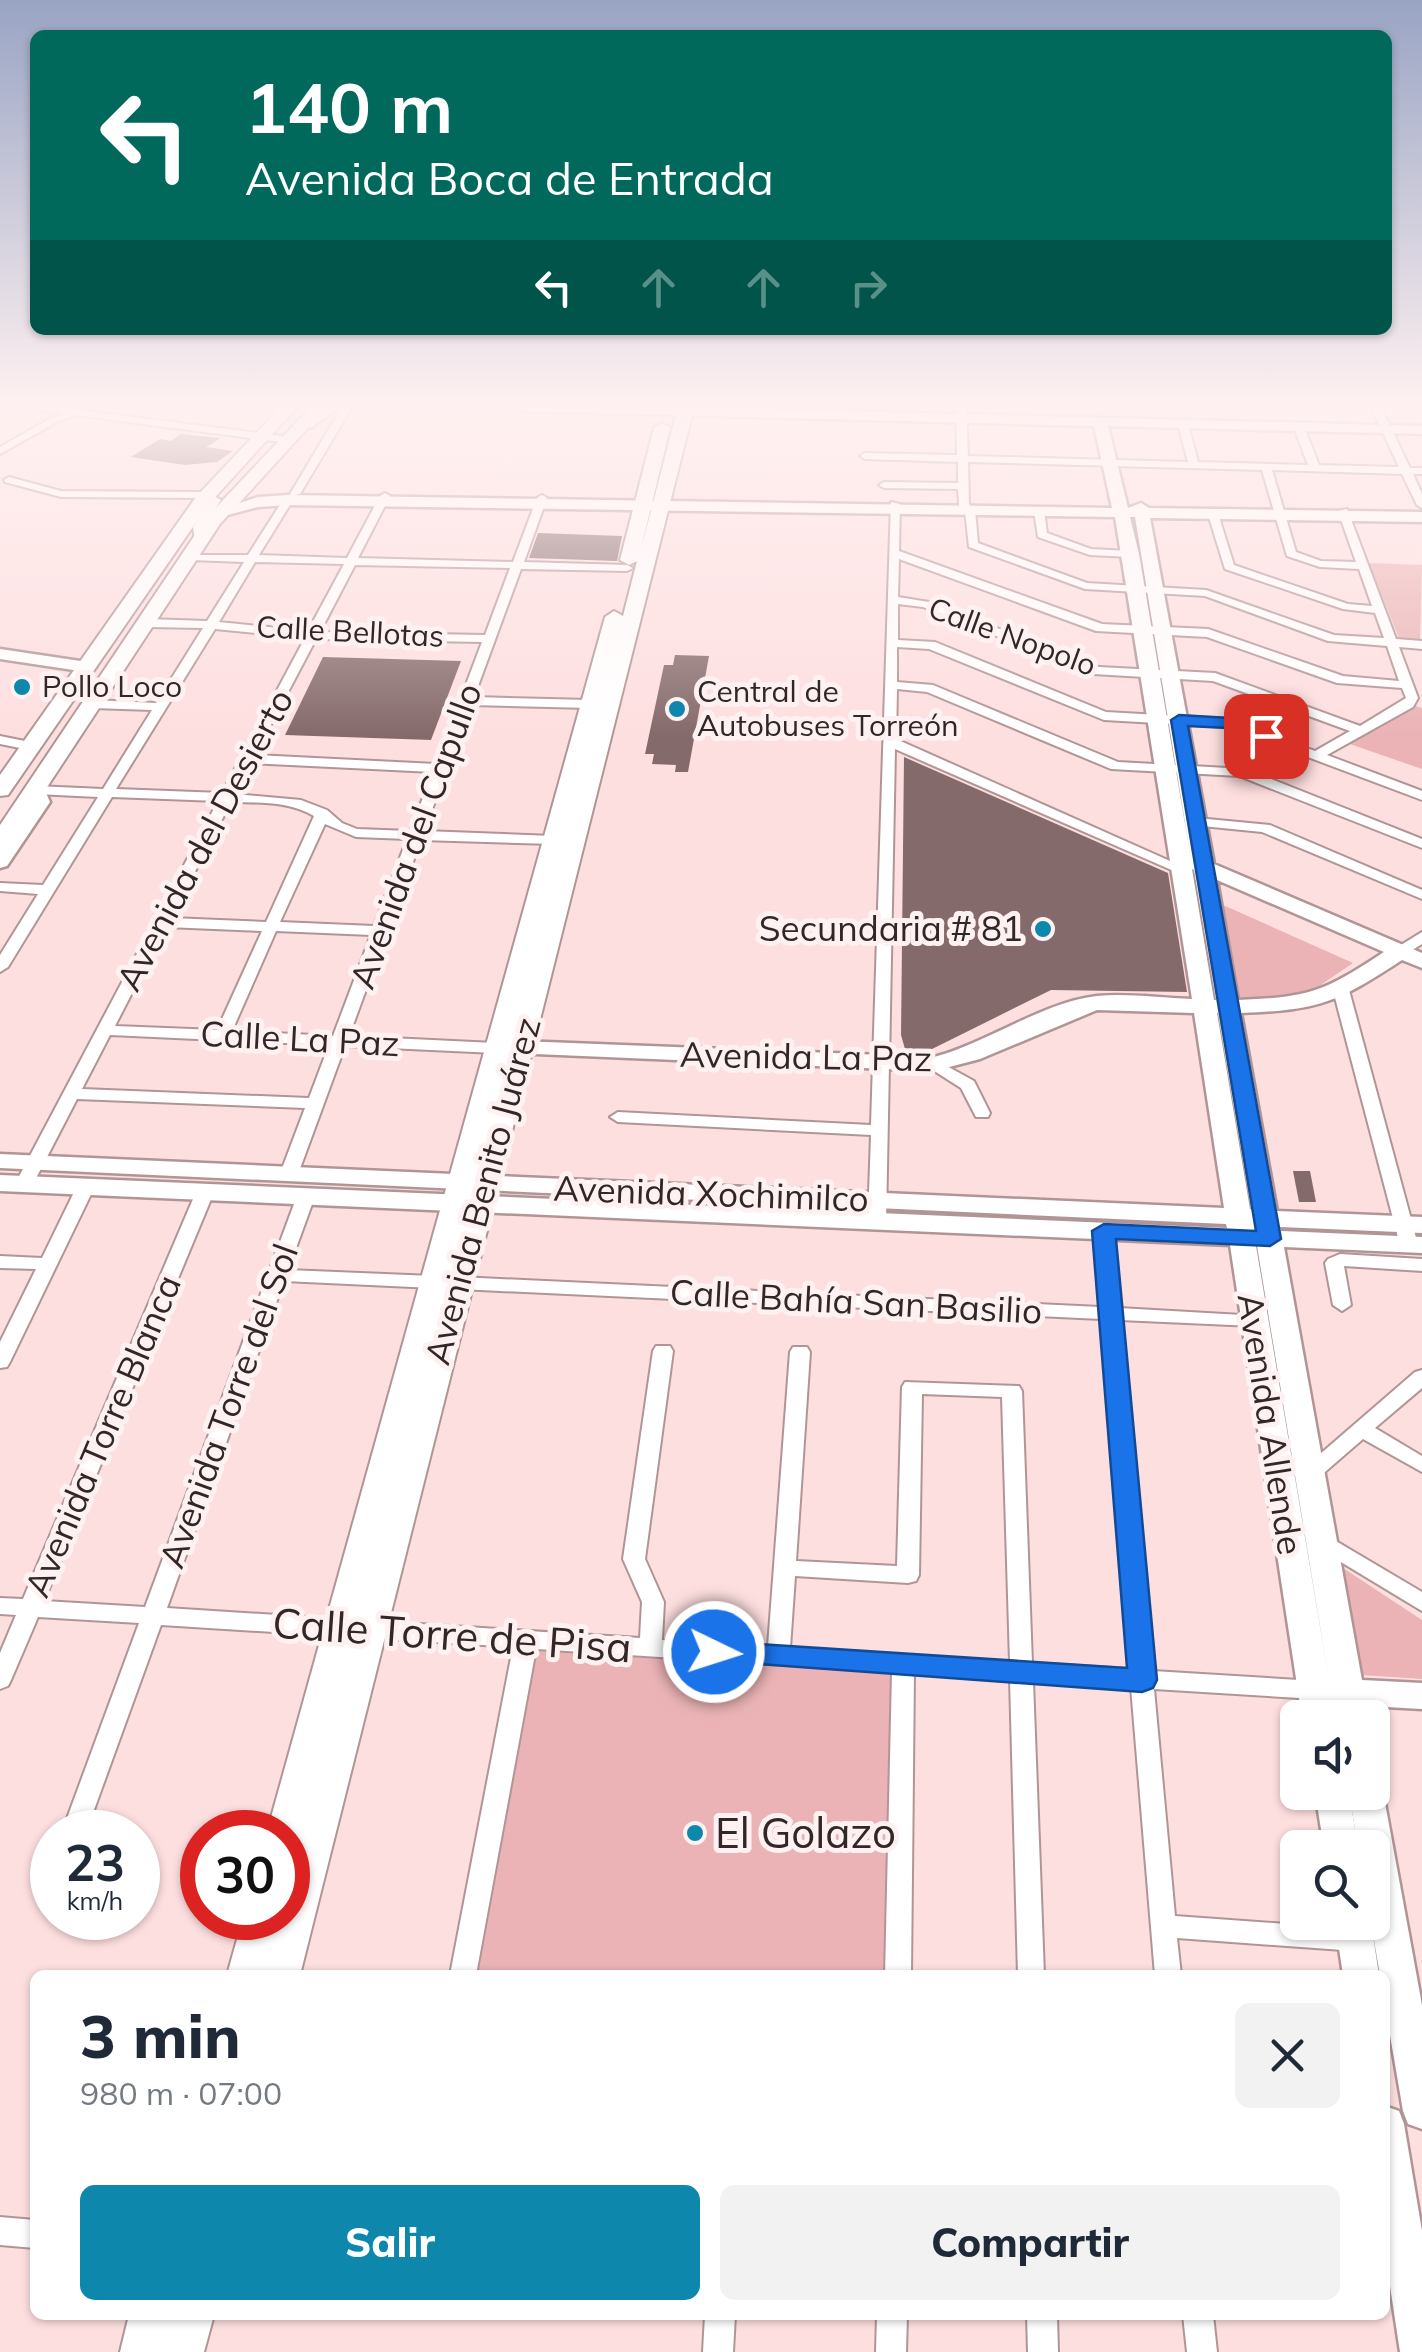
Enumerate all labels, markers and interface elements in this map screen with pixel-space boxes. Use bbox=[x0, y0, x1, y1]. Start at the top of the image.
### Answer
text: 140 m bbox=[245, 63, 453, 151]
icon: left bbox=[80, 70, 210, 200]
text: Avenida Boca de Entrada bbox=[245, 150, 774, 206]
icon: left bbox=[526, 260, 581, 315]
icon: ahead bbox=[631, 260, 686, 315]
icon: ahead bbox=[736, 260, 791, 315]
icon: right bbox=[841, 260, 896, 315]
street label: Calle Nopolo bbox=[923, 588, 1101, 684]
street label: Calle Bellotas bbox=[255, 607, 445, 655]
place label: Pollo Loco bbox=[42, 667, 182, 705]
place label: Central de Autobuses Torreón bbox=[697, 672, 959, 744]
marker: Pollo Loco bbox=[11, 676, 33, 698]
street label: Avenida del Capullo bbox=[339, 677, 491, 994]
street label: Avenida del Desierto bbox=[106, 681, 302, 998]
pin bbox=[1224, 694, 1309, 779]
marker: Central de Autobuses Torreón bbox=[666, 698, 688, 720]
icon: arrive bbox=[1239, 709, 1294, 764]
place label: Secundaria # 81 bbox=[759, 906, 1023, 950]
marker: Secundaria # 81 bbox=[1032, 918, 1054, 940]
street label: Calle La Paz bbox=[199, 1011, 401, 1065]
street label: Avenida Benito Juárez bbox=[415, 1012, 550, 1369]
street label: Avenida La Paz bbox=[679, 1032, 933, 1080]
street label: Avenida Xochimilco bbox=[553, 1166, 869, 1220]
street label: Avenida Torre del Sol bbox=[149, 1238, 307, 1574]
street label: Avenida Torre Blanca bbox=[14, 1268, 190, 1603]
street label: Calle Bahía San Basilio bbox=[669, 1269, 1043, 1333]
street label: Avenida Allende bbox=[1229, 1290, 1313, 1558]
street label: Calle Torre de Pisa bbox=[271, 1596, 633, 1673]
position arrow bbox=[662, 1600, 766, 1704]
map controls bbox=[1280, 1700, 1390, 1940]
button: sound bbox=[1280, 1700, 1390, 1810]
place label: El Golazo bbox=[715, 1806, 896, 1859]
speed limit sign: 30 bbox=[180, 1810, 310, 1940]
marker: El Golazo bbox=[684, 1822, 706, 1844]
button: search bbox=[1280, 1830, 1390, 1940]
text: 23 bbox=[65, 1831, 125, 1894]
text: km/h bbox=[67, 1885, 123, 1916]
text: 3 min bbox=[80, 1998, 241, 2073]
button: close bbox=[1235, 2003, 1340, 2108]
text: 980 m · 07:00 bbox=[80, 2073, 282, 2113]
button: Salir bbox=[80, 2185, 700, 2300]
button: Compartir bbox=[720, 2185, 1340, 2300]

